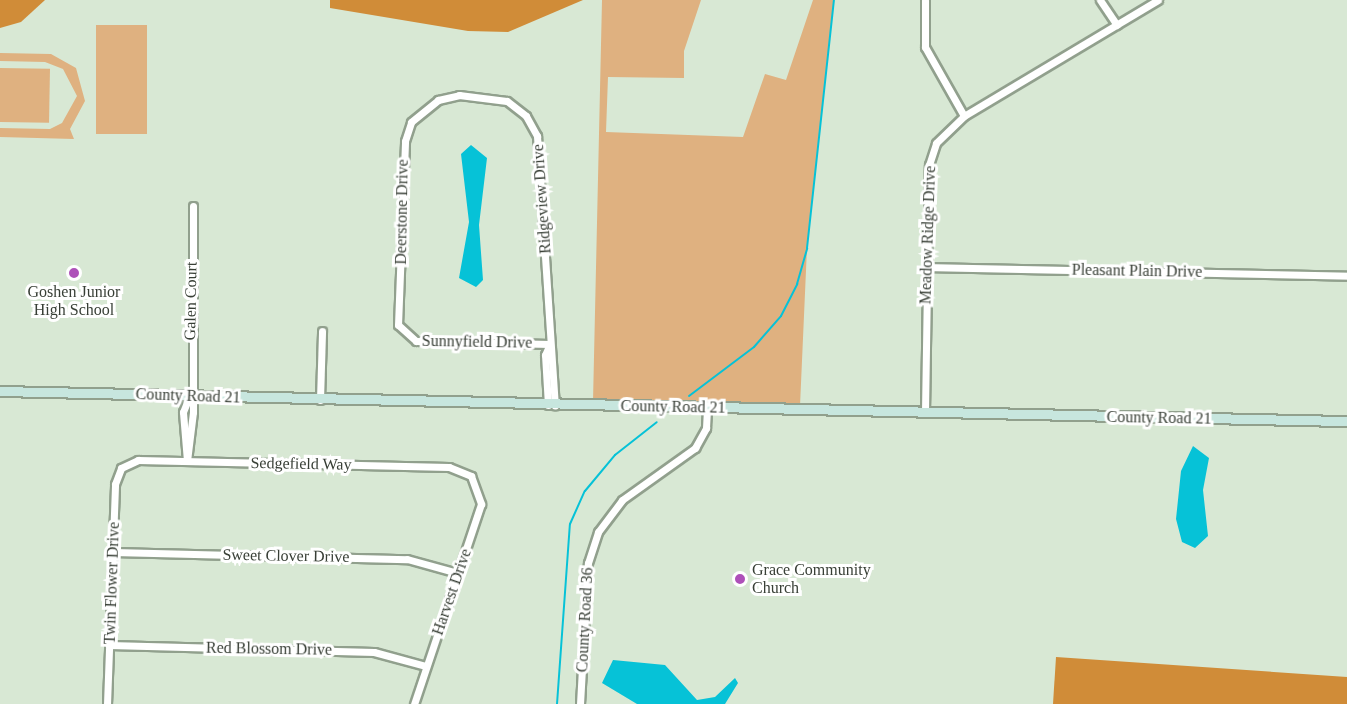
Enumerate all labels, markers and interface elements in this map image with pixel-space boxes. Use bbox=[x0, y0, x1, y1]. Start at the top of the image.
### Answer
street label: Ridgeview Drive bbox=[529, 144, 555, 254]
street label: Deerstone Drive bbox=[391, 159, 413, 265]
street label: Meadow Ridge Drive bbox=[916, 165, 940, 305]
street label: Pleasant Plain Drive bbox=[1072, 260, 1202, 282]
street label: Galen Court bbox=[181, 262, 201, 340]
marker: Goshen Junior High School bbox=[67, 266, 81, 280]
place label: Goshen Junior High School bbox=[28, 282, 120, 320]
street label: Sunnyfield Drive bbox=[422, 331, 532, 353]
street label: County Road 21 bbox=[135, 385, 241, 407]
street label: County Road 21 bbox=[620, 396, 726, 418]
street label: County Road 21 bbox=[1106, 407, 1212, 429]
street label: Sedgefield Way bbox=[250, 454, 352, 474]
street label: Twin Flower Drive bbox=[100, 521, 124, 645]
street label: Sweet Clover Drive bbox=[222, 545, 350, 567]
street label: Harvest Drive bbox=[428, 546, 476, 638]
place label: Grace Community Church bbox=[752, 560, 871, 598]
street label: County Road 36 bbox=[573, 567, 597, 673]
marker: Grace Community Church bbox=[733, 572, 747, 586]
street label: Red Blossom Drive bbox=[206, 638, 332, 660]

